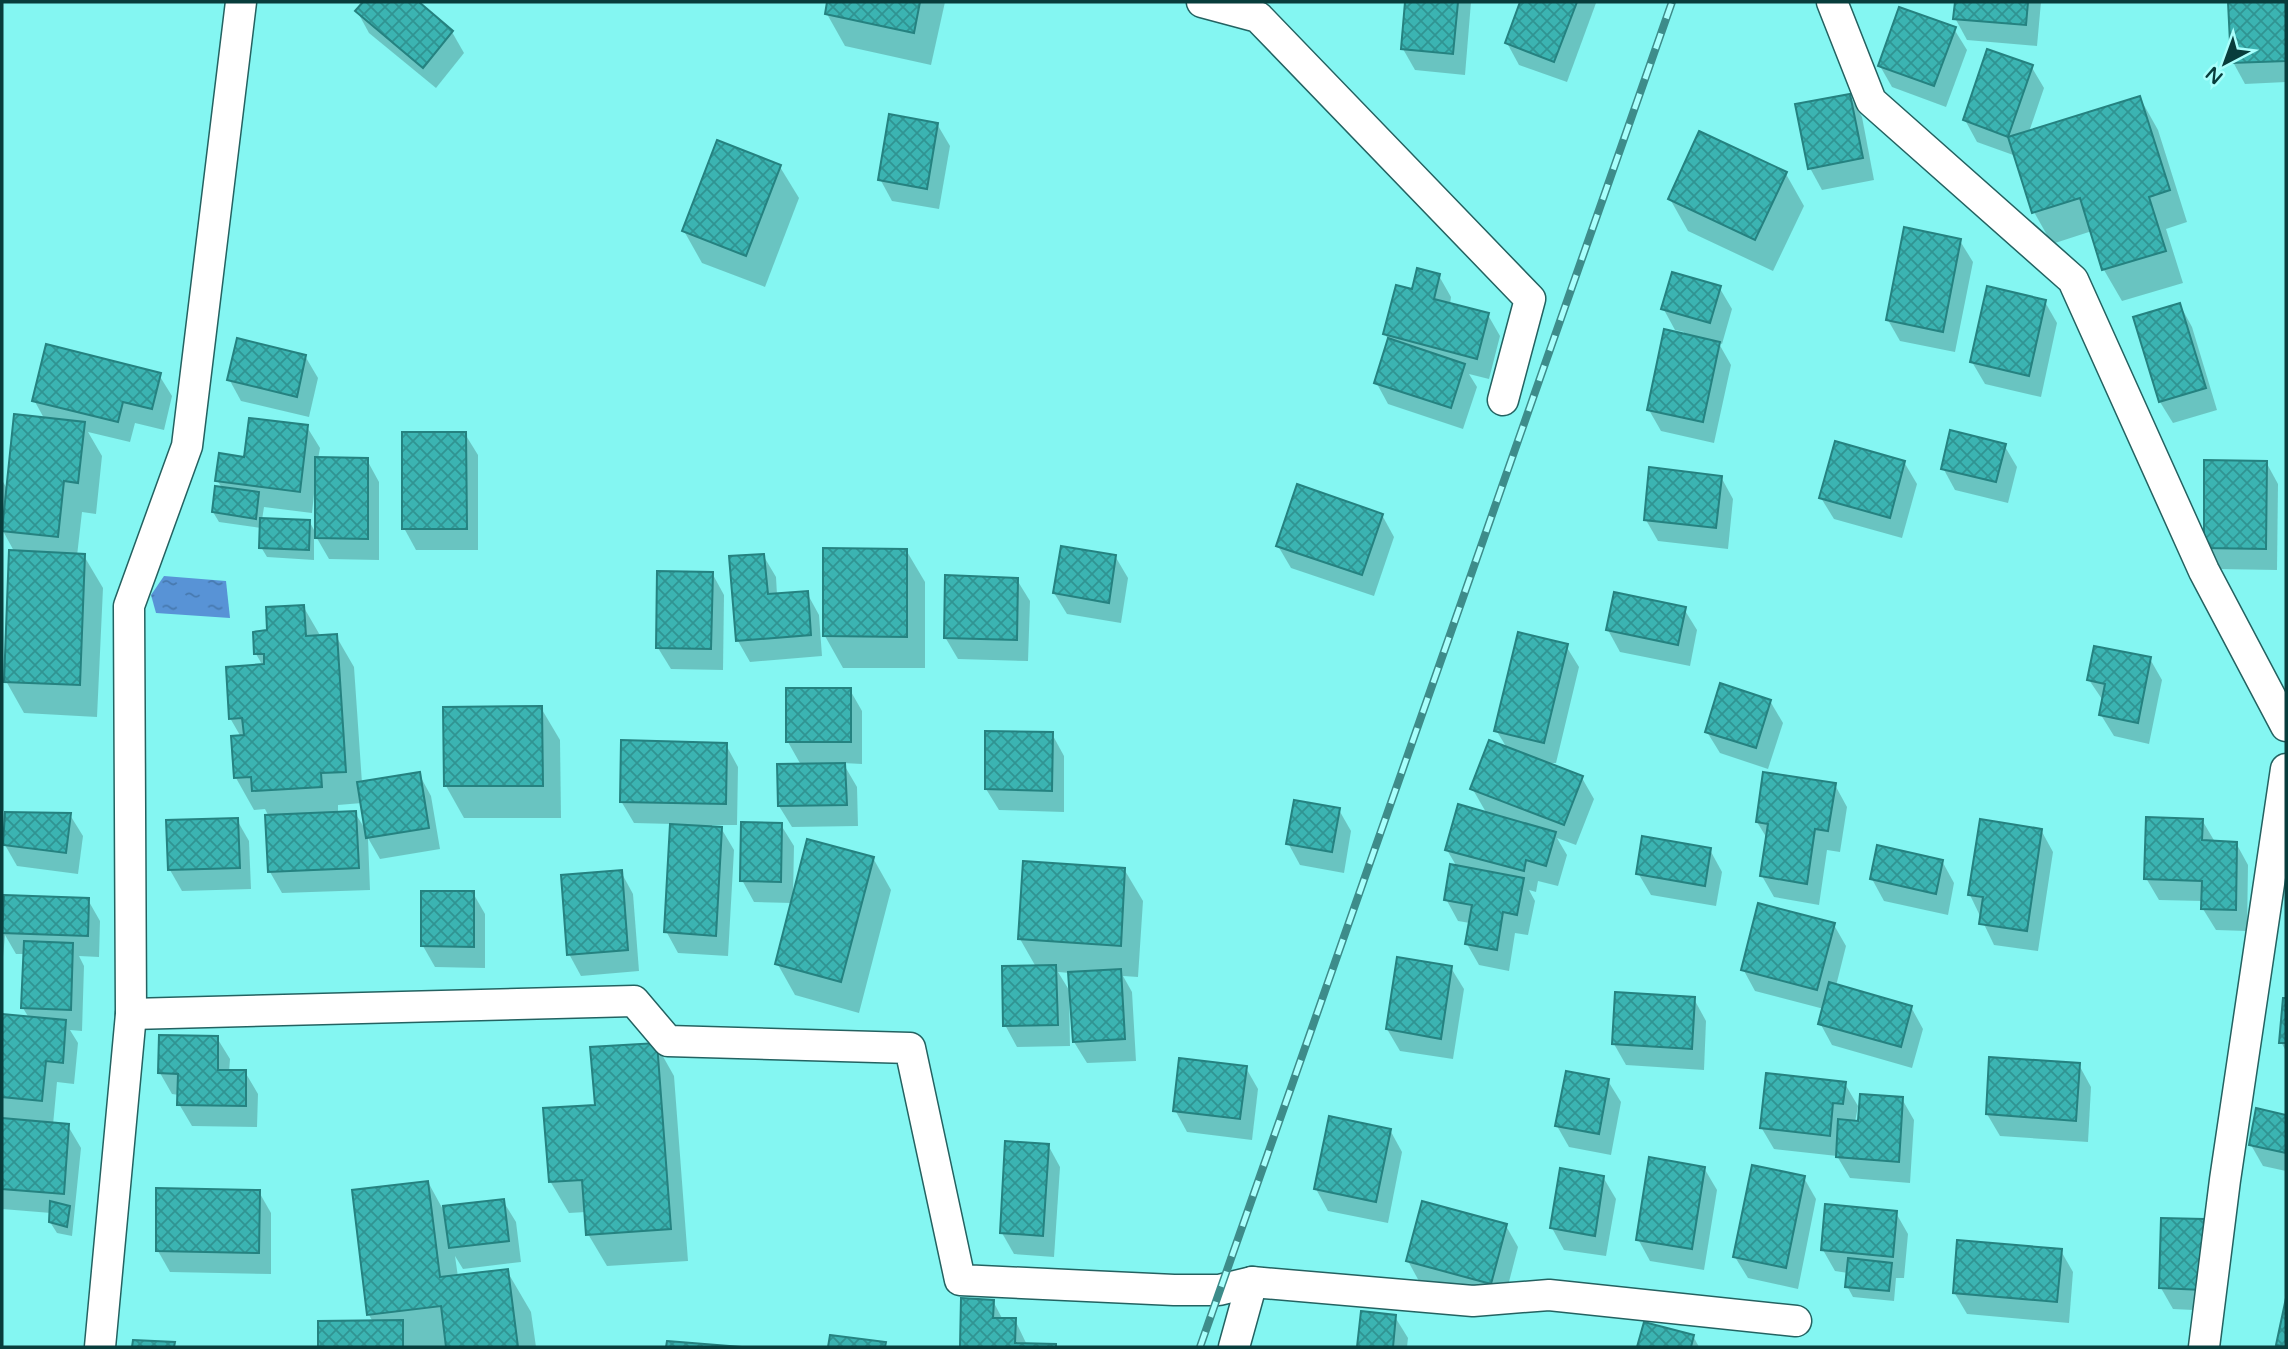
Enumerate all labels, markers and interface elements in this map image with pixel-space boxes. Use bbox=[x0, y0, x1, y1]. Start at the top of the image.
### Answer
north arrow bbox=[2190, 28, 2260, 98]
text: N bbox=[2202, 62, 2227, 88]

